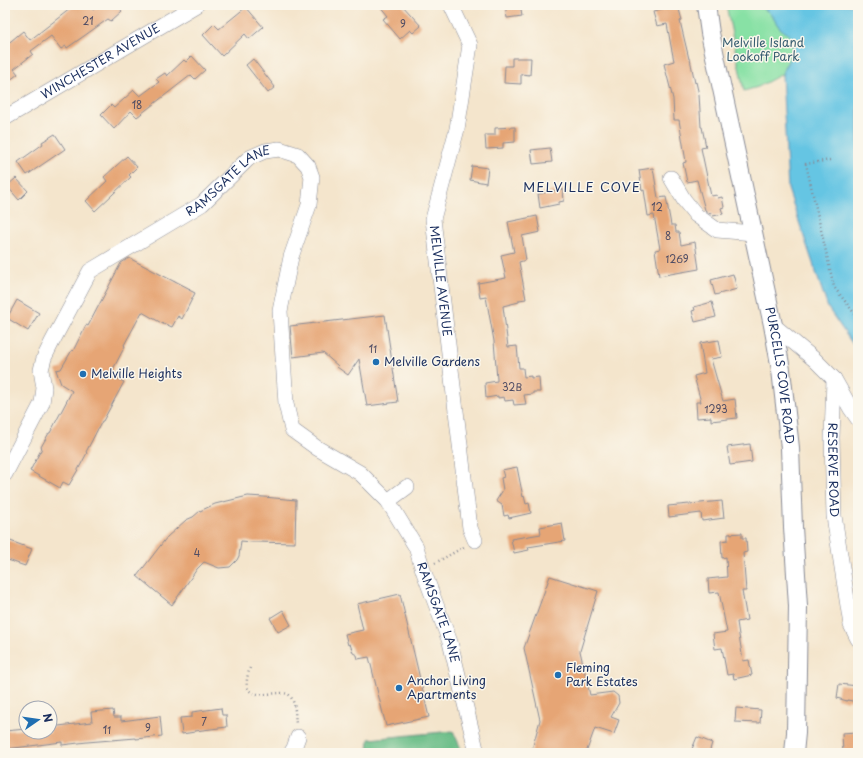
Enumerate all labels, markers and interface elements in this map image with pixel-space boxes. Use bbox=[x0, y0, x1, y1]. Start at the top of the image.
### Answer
house number: 21 bbox=[82, 13, 94, 28]
house number: 9 bbox=[400, 16, 406, 31]
street label: WINCHESTER AVENUE bbox=[37, 18, 163, 103]
park label: Melville Island Lookoff Park bbox=[722, 33, 805, 65]
house number: 18 bbox=[132, 97, 142, 112]
street label: RAMSGATE LANE bbox=[182, 140, 271, 220]
district label: MELVILLE COVE bbox=[523, 177, 641, 196]
house number: 12 bbox=[651, 199, 663, 214]
street label: MELVILLE AVENUE bbox=[426, 224, 457, 338]
house number: 8 bbox=[665, 228, 671, 243]
house number: 1269 bbox=[665, 251, 689, 266]
street label: PURCELLS COVE ROAD bbox=[761, 305, 799, 445]
house number: 11 bbox=[369, 341, 377, 356]
place label: Melville Gardens bbox=[384, 352, 481, 370]
marker: Melville Gardens bbox=[371, 357, 381, 367]
place label: Melville Heights bbox=[91, 364, 182, 382]
marker: Melville Heights bbox=[78, 369, 88, 379]
house number: 32B bbox=[502, 379, 522, 394]
house number: 1293 bbox=[704, 401, 728, 416]
street label: RESERVE ROAD bbox=[824, 422, 844, 517]
house number: 4 bbox=[194, 545, 201, 560]
street label: RAMSGATE LANE bbox=[413, 560, 465, 665]
place label: Fleming Park Estates bbox=[566, 658, 638, 690]
marker: Fleming Park Estates bbox=[553, 670, 563, 680]
place label: Anchor Living Apartments bbox=[407, 671, 486, 703]
marker: Anchor Living Apartments bbox=[394, 683, 404, 693]
north arrow bbox=[18, 700, 58, 740]
text: N bbox=[39, 711, 58, 724]
house number: 7 bbox=[201, 714, 207, 729]
house number: 9 bbox=[145, 720, 151, 735]
house number: 11 bbox=[103, 722, 111, 737]

